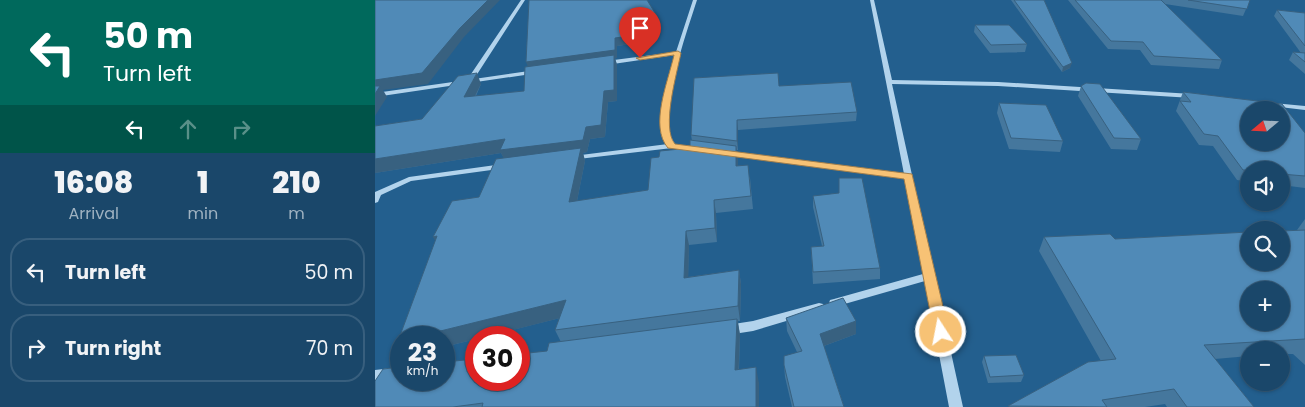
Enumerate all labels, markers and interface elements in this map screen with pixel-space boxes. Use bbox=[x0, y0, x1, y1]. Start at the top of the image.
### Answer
pin bbox=[619, 7, 661, 58]
text: 50 m bbox=[103, 11, 193, 60]
icon: arrive bbox=[626, 14, 654, 42]
icon: left bbox=[20, 20, 85, 85]
text: Turn left bbox=[103, 58, 191, 89]
north arrow bbox=[1240, 101, 1290, 151]
map controls bbox=[1240, 101, 1290, 391]
icon: left bbox=[121, 115, 149, 143]
icon: ahead bbox=[174, 115, 202, 143]
icon: right bbox=[227, 115, 255, 143]
text: 16:08 bbox=[54, 161, 133, 204]
text: 1 bbox=[197, 161, 209, 204]
text: 210 bbox=[272, 161, 321, 204]
button: sound bbox=[1240, 161, 1290, 211]
text: Arrival bbox=[69, 202, 119, 225]
text: min bbox=[187, 202, 218, 225]
text: m bbox=[288, 202, 305, 225]
button: search bbox=[1240, 221, 1290, 271]
icon: left bbox=[22, 258, 50, 286]
text: Turn left bbox=[65, 259, 146, 286]
text: 50 m bbox=[304, 259, 353, 286]
button: + bbox=[1240, 281, 1290, 331]
position arrow bbox=[914, 305, 966, 357]
speed limit sign: 30 bbox=[465, 326, 530, 391]
icon: right bbox=[22, 334, 50, 362]
text: Turn right bbox=[65, 335, 161, 362]
text: 70 m bbox=[306, 335, 353, 362]
text: 23 bbox=[408, 335, 437, 370]
button: − bbox=[1240, 341, 1290, 391]
text: km/h bbox=[407, 362, 438, 379]

